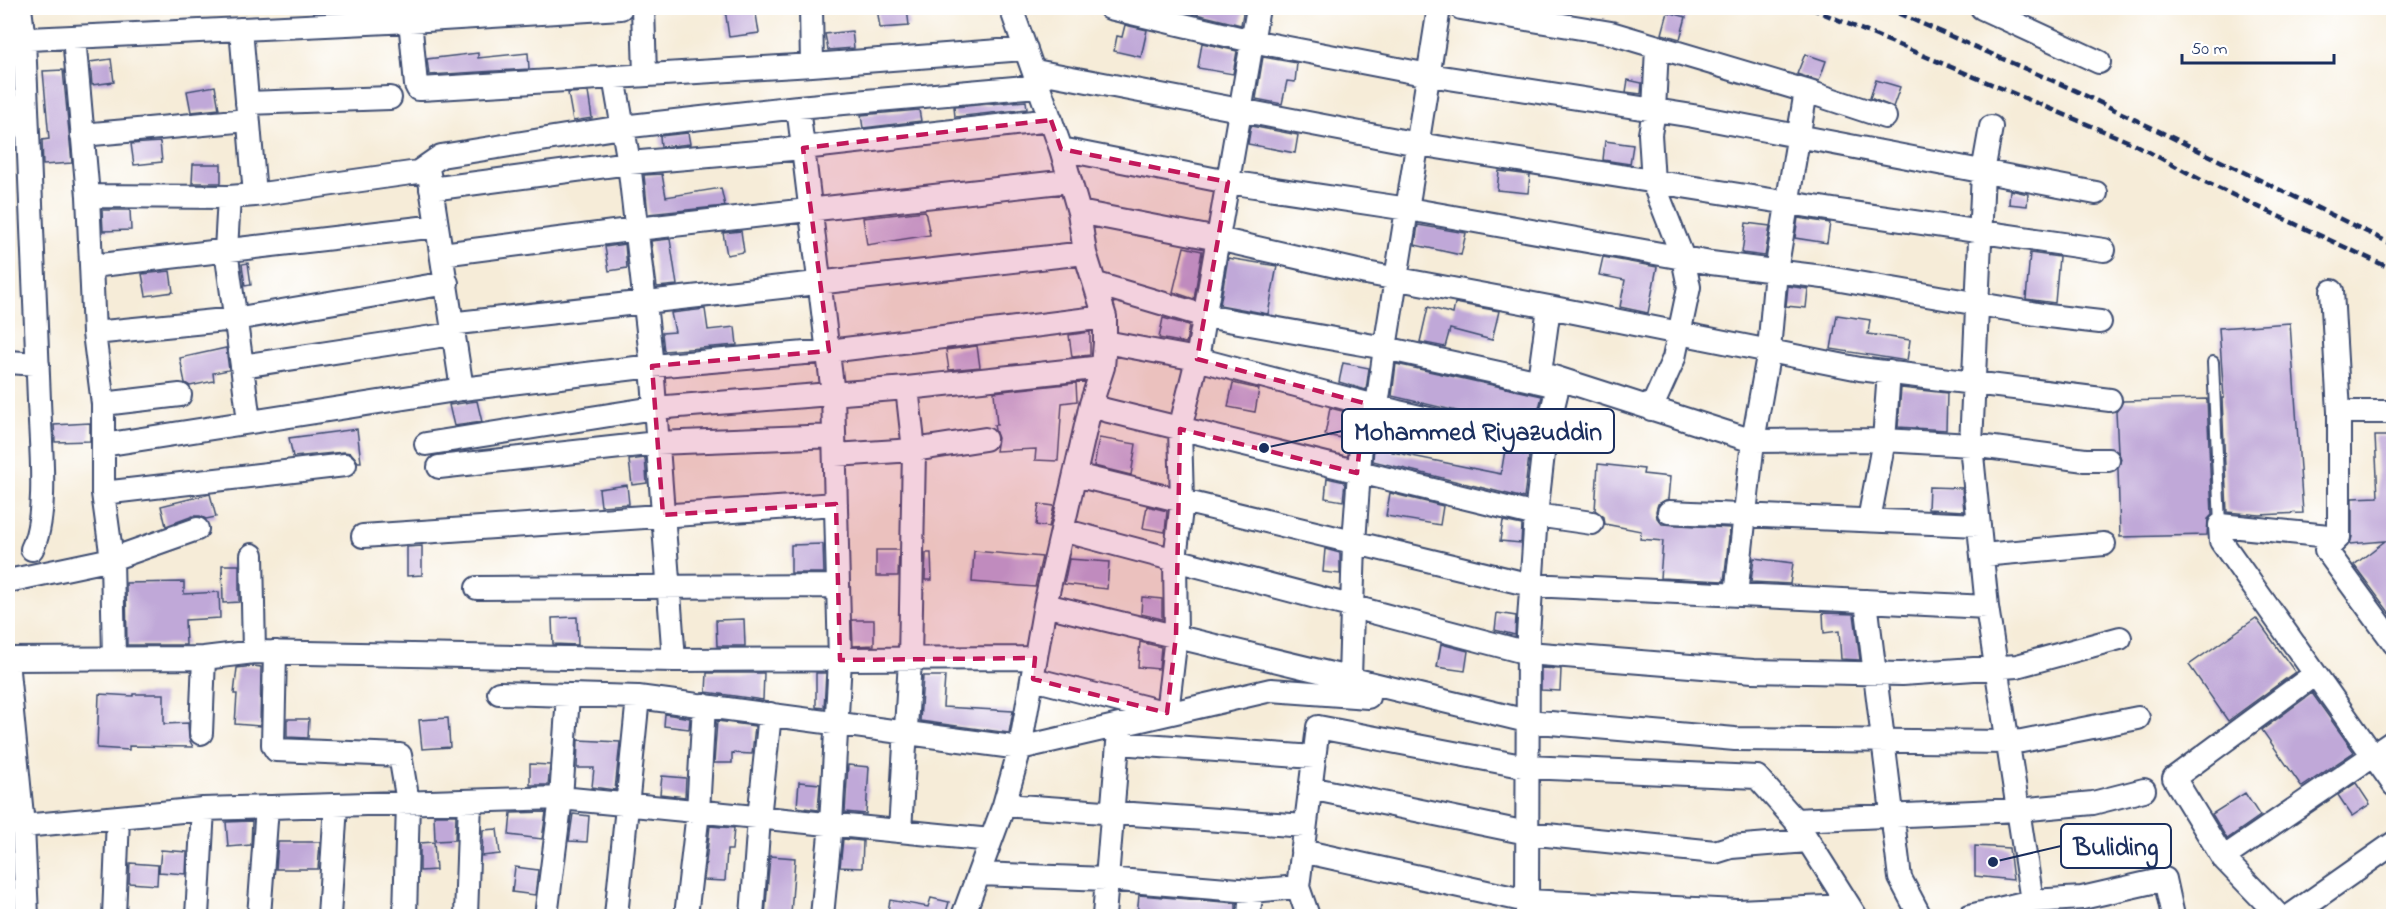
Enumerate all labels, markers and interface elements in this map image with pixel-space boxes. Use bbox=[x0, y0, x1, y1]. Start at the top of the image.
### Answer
scale bar bbox=[2182, 27, 2334, 65]
text: 50 m bbox=[2191, 37, 2228, 63]
callout: Mohammed Riyazuddin bbox=[1342, 409, 1614, 453]
text: Mohammed Riyazuddin bbox=[1354, 415, 1602, 453]
callout: Buliding bbox=[2061, 824, 2171, 868]
text: Buliding bbox=[2072, 830, 2159, 869]

